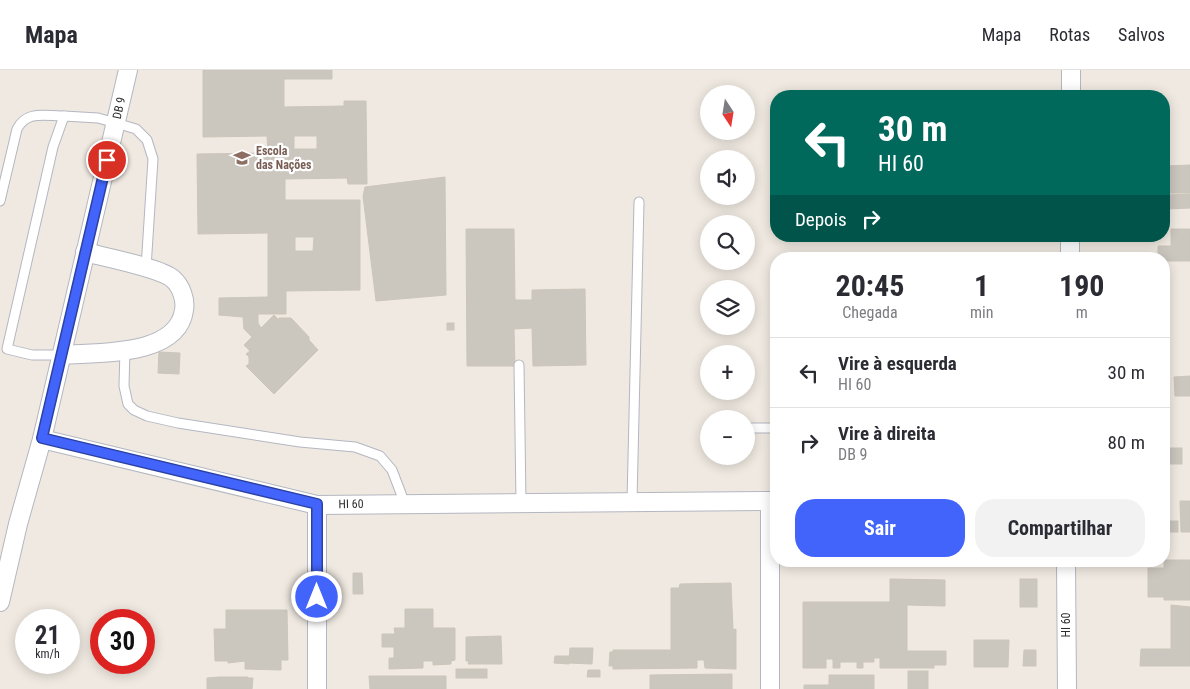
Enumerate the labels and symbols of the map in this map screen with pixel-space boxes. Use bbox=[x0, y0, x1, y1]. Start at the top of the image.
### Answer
north arrow bbox=[700, 85, 755, 140]
street label: DB 9 bbox=[110, 96, 128, 120]
pin bbox=[86, 139, 128, 181]
place label: Escola das Nações bbox=[256, 144, 312, 172]
school or university icon: Escola das Nações bbox=[232, 148, 252, 168]
street label: HI 60 bbox=[338, 497, 364, 511]
position arrow bbox=[290, 570, 342, 622]
speed limit sign: 30 bbox=[90, 609, 155, 674]
street label: HI 60 bbox=[1059, 612, 1073, 638]

